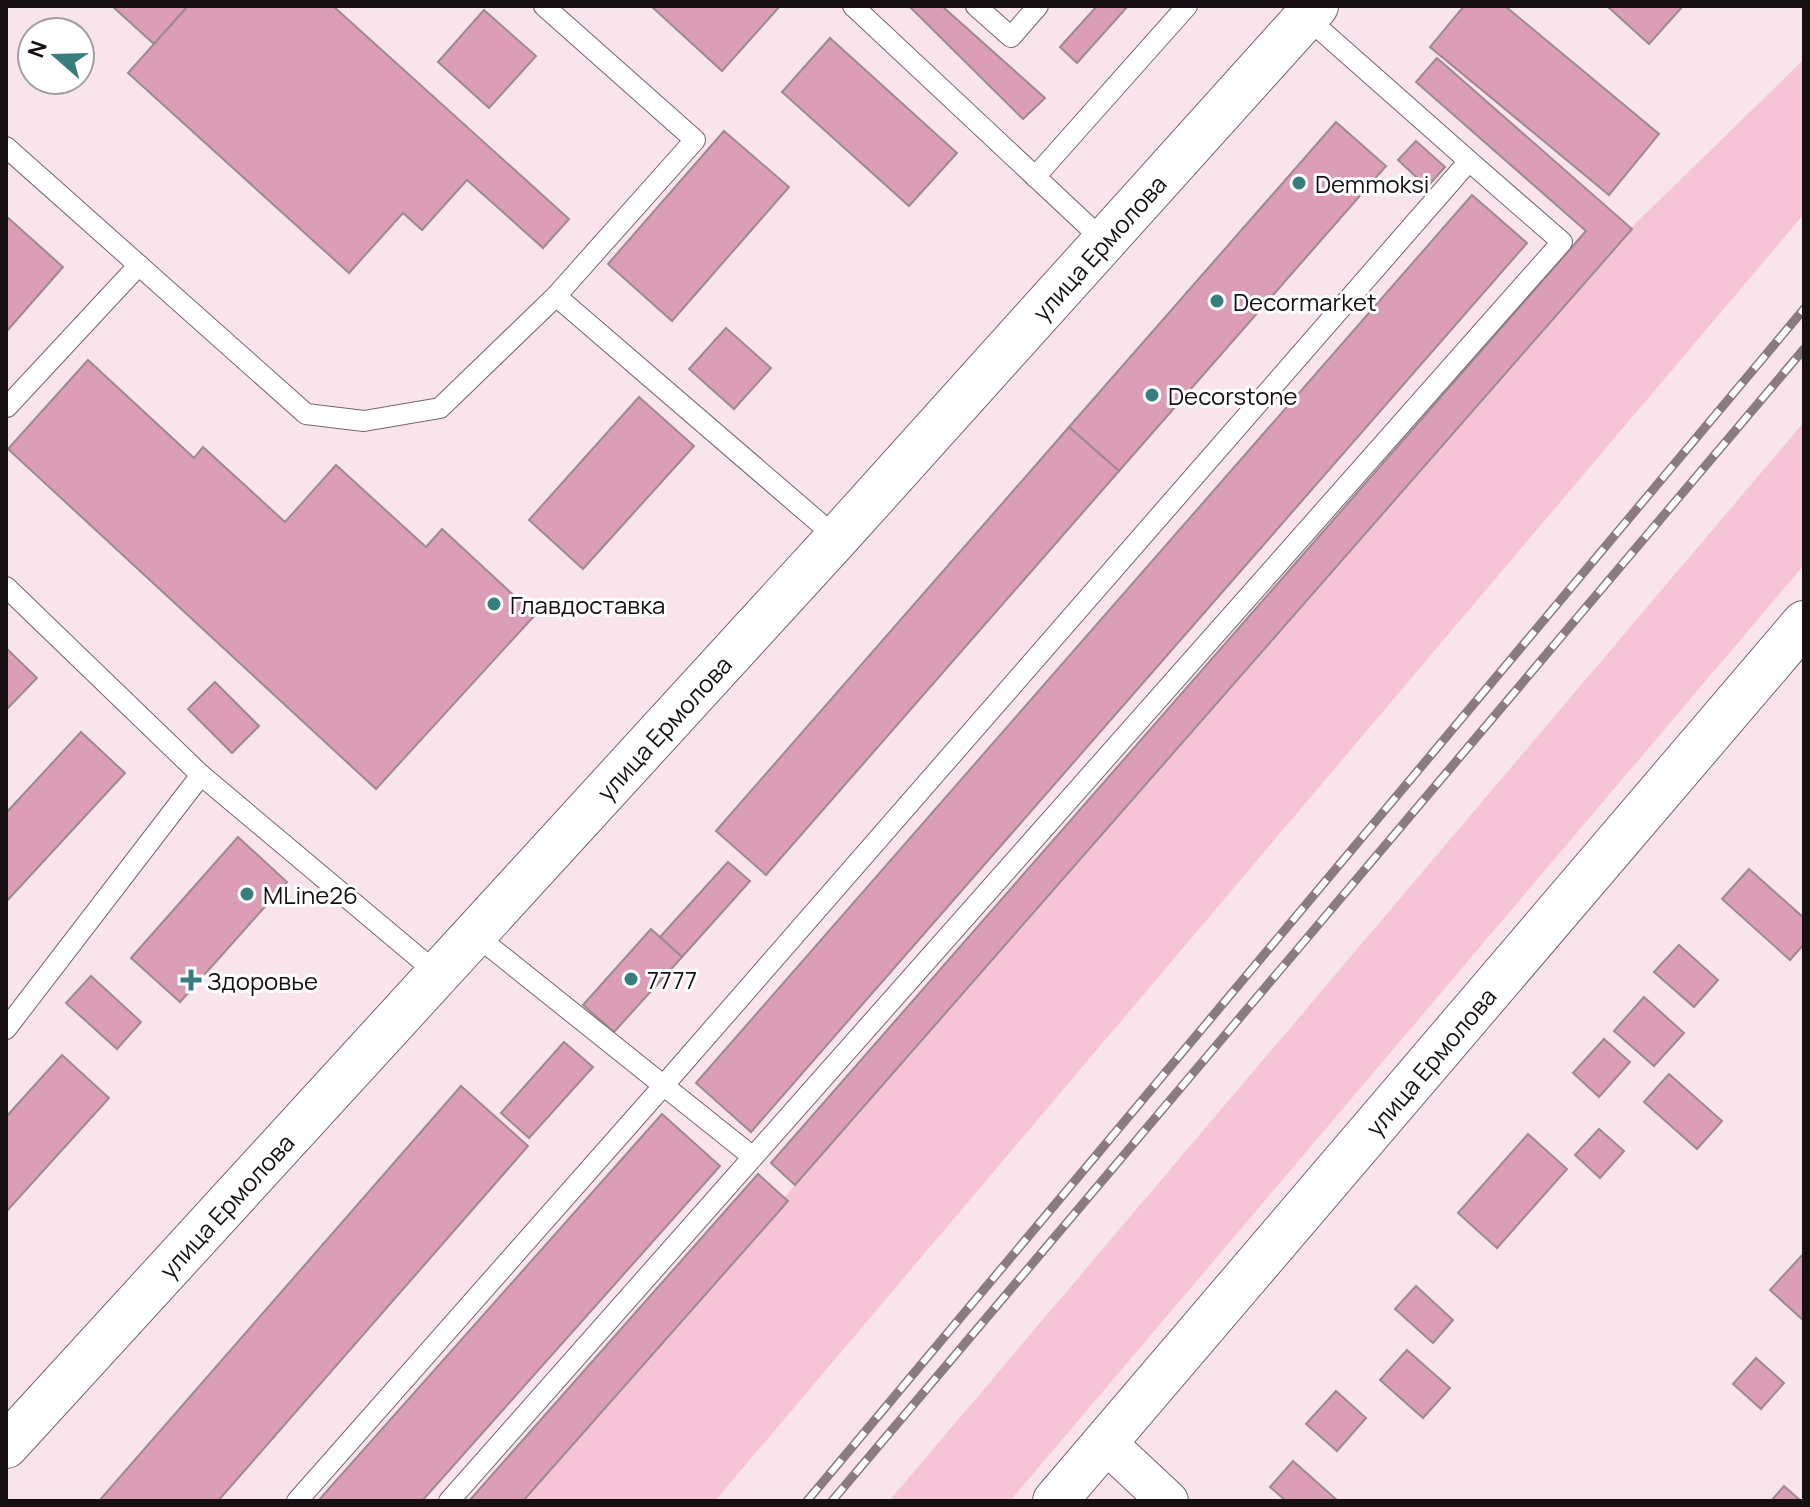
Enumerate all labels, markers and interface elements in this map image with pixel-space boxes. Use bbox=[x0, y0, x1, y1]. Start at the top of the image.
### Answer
north arrow bbox=[16, 16, 96, 96]
text: N bbox=[20, 37, 54, 62]
street label: улица Ермолова bbox=[1024, 167, 1173, 327]
place label: Demmoksi bbox=[1315, 167, 1429, 200]
marker: Demmoksi bbox=[1290, 174, 1308, 192]
place label: Decormarket bbox=[1233, 285, 1377, 318]
marker: Decormarket bbox=[1208, 292, 1226, 310]
place label: Decorstone bbox=[1168, 379, 1298, 412]
marker: Decorstone bbox=[1143, 386, 1161, 404]
place label: Главдоставка bbox=[510, 588, 665, 621]
marker: Главдоставка bbox=[485, 595, 503, 613]
street label: улица Ермолова bbox=[589, 648, 738, 807]
place label: MLine26 bbox=[263, 878, 358, 911]
marker: MLine26 bbox=[238, 885, 256, 903]
place label: 7777 bbox=[647, 963, 697, 996]
place label: Здоровье bbox=[207, 964, 318, 997]
marker: 7777 bbox=[622, 970, 640, 988]
marker: Здоровье bbox=[182, 971, 200, 989]
street label: улица Ермолова bbox=[1357, 980, 1503, 1143]
street label: улица Ермолова bbox=[151, 1126, 301, 1285]

